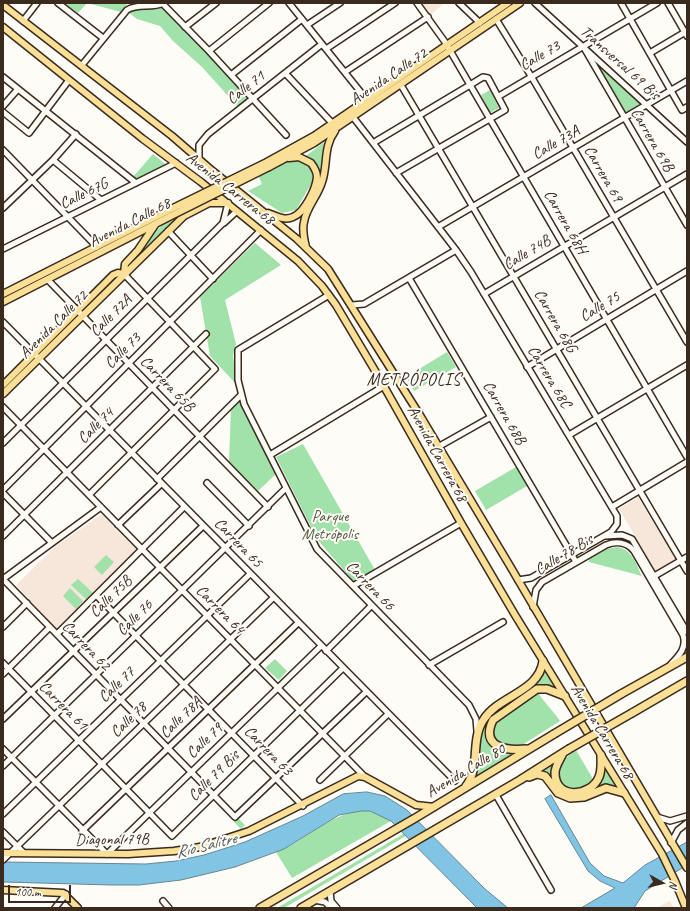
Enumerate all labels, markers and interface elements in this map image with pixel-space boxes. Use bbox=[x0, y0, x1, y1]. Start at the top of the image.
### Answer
street label: Transversal 69 Bis bbox=[576, 22, 664, 104]
street label: Calle 73 bbox=[516, 37, 564, 75]
street label: Avenida Calle 72 bbox=[347, 44, 431, 110]
street label: Calle 71 bbox=[223, 67, 269, 109]
street label: Carrera 69B bbox=[626, 105, 678, 175]
street label: Calle 73A bbox=[529, 122, 583, 164]
street label: Carrera 69 bbox=[579, 142, 627, 206]
street label: Avenida Carrera 68 bbox=[182, 148, 278, 230]
street label: Calle 67G bbox=[57, 174, 111, 214]
street label: Carrera 68H bbox=[539, 187, 591, 257]
street label: Avenida Calle 68 bbox=[86, 194, 174, 252]
street label: Calle 74B bbox=[500, 231, 554, 275]
street label: Carrera 68G bbox=[529, 286, 581, 356]
street label: Avenida Calle 72 bbox=[16, 287, 92, 363]
street label: Calle 75 bbox=[576, 288, 624, 326]
street label: Calle 72A bbox=[86, 291, 136, 341]
street label: Calle 73 bbox=[101, 329, 145, 373]
street label: Carrera 68C bbox=[523, 342, 575, 412]
street label: Carrera 65B bbox=[136, 352, 198, 416]
district label: METRÓPOLIS bbox=[367, 371, 461, 391]
street label: Carrera 68B bbox=[478, 378, 530, 448]
street label: Avenida Carrera 68 bbox=[403, 402, 471, 506]
street label: Calle 74 bbox=[74, 404, 118, 448]
park label: Parque Metrópolis bbox=[302, 507, 358, 545]
street label: Carrera 65 bbox=[210, 514, 266, 572]
street label: Calle 78 Bis bbox=[532, 530, 596, 580]
street label: Carrera 66 bbox=[342, 557, 398, 615]
street label: Calle 75B bbox=[86, 572, 136, 622]
street label: Carrera 64 bbox=[191, 581, 249, 639]
street label: Calle 76 bbox=[113, 596, 157, 640]
street label: Carrera 62 bbox=[58, 617, 114, 675]
street label: Calle 77 bbox=[95, 663, 139, 707]
street label: Carrera 61 bbox=[34, 677, 92, 735]
street label: Avenida Carrera 68 bbox=[566, 681, 638, 783]
street label: Calle 78A bbox=[156, 693, 206, 743]
street label: Calle 78 bbox=[107, 698, 151, 742]
street label: Calle 79 bbox=[183, 719, 227, 763]
street label: Carrera 63 bbox=[240, 722, 296, 780]
street label: Avenida Calle 80 bbox=[423, 740, 509, 802]
street label: Calle 79 Bis bbox=[185, 747, 243, 805]
water label: Río Salitre bbox=[174, 829, 238, 863]
street label: Diagonal 79B bbox=[75, 830, 149, 850]
north arrow bbox=[642, 863, 682, 903]
scale bar bbox=[10, 877, 73, 903]
text: N bbox=[666, 880, 681, 889]
text: 100 m bbox=[15, 884, 41, 900]

